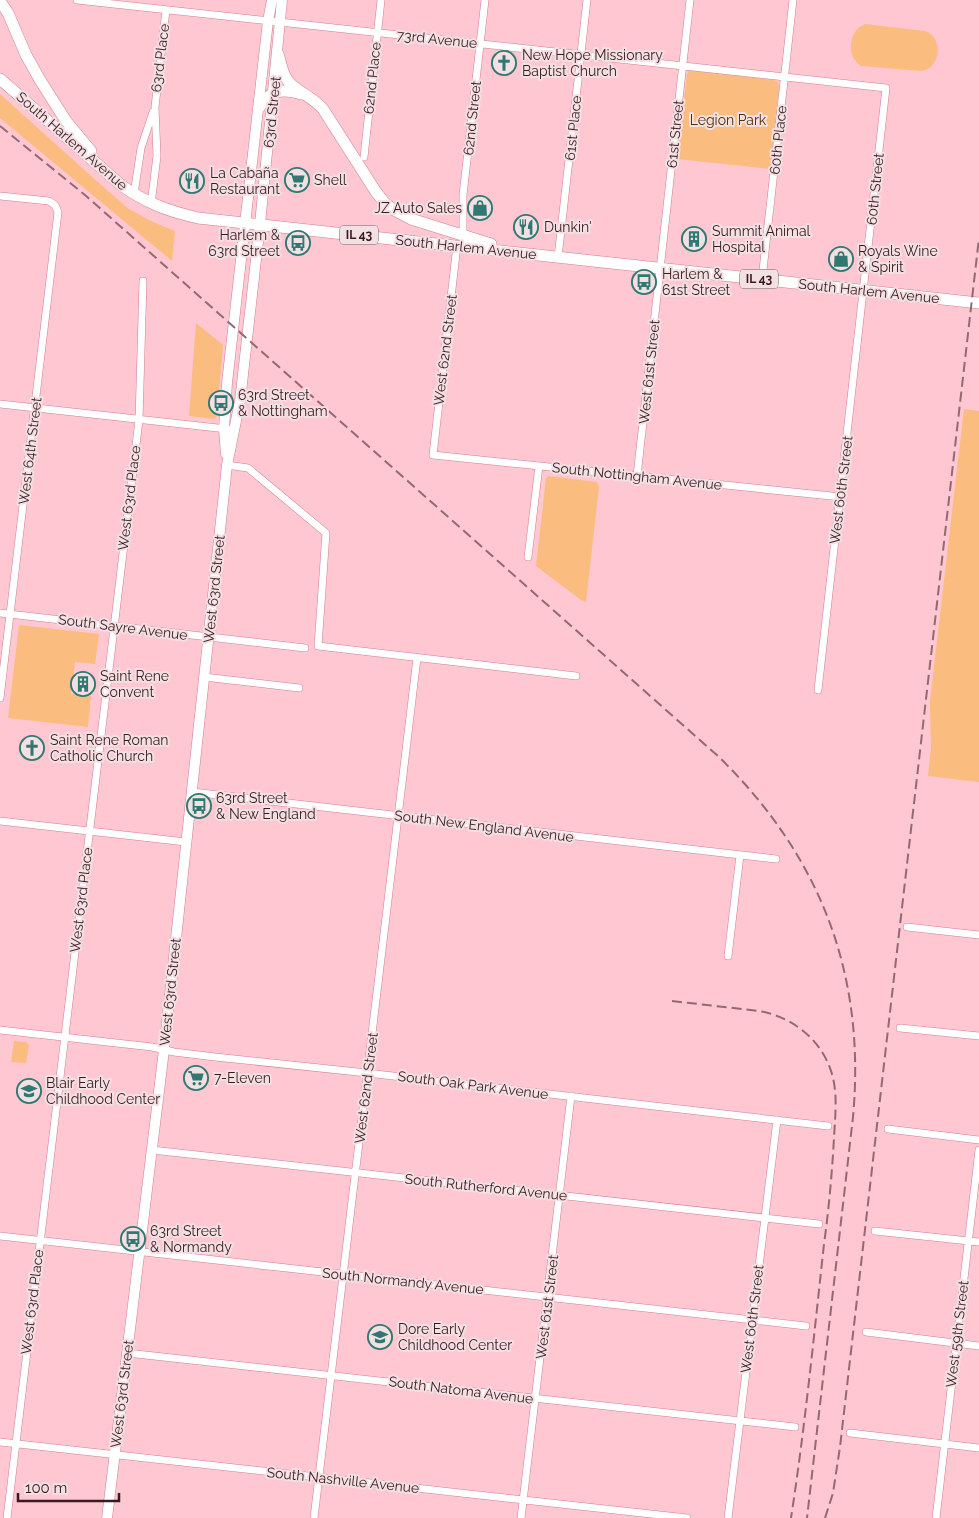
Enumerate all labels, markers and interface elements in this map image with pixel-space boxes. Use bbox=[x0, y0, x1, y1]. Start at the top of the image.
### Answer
street label: 63rd Place bbox=[148, 23, 172, 93]
street label: 73rd Avenue bbox=[396, 27, 478, 51]
street label: 62nd Place bbox=[360, 41, 384, 115]
place label: New Hope Missionary Baptist Church bbox=[522, 47, 663, 79]
church icon: New Hope Missionary Baptist Church bbox=[491, 50, 517, 76]
street label: 63rd Street bbox=[260, 75, 284, 149]
street label: 62nd Street bbox=[460, 80, 484, 156]
street label: South Harlem Avenue bbox=[13, 89, 131, 193]
street label: 61st Place bbox=[562, 95, 584, 161]
street label: 61st Street bbox=[663, 99, 687, 169]
street label: 60th Place bbox=[766, 105, 790, 175]
park label: Legion Park bbox=[690, 112, 767, 128]
street label: 60th Street bbox=[863, 152, 887, 226]
place label: La Cabaña Restaurant bbox=[210, 165, 280, 197]
supermarket icon: Shell bbox=[284, 167, 310, 193]
restaurant icon: La Cabaña Restaurant bbox=[179, 168, 205, 194]
place label: Shell bbox=[314, 172, 347, 188]
shop icon: JZ Auto Sales bbox=[467, 195, 493, 221]
place label: JZ Auto Sales bbox=[374, 200, 462, 216]
restaurant icon: Dunkin' bbox=[513, 214, 539, 240]
place label: Dunkin' bbox=[544, 219, 592, 235]
place label: Summit Animal Hospital bbox=[712, 223, 811, 255]
road number: IL 43 bbox=[340, 226, 378, 244]
building icon: Summit Animal Hospital bbox=[681, 226, 707, 252]
place label: Harlem & 63rd Street bbox=[208, 227, 281, 259]
bus stop icon: Harlem & 63rd Street bbox=[285, 230, 311, 256]
street label: South Harlem Avenue bbox=[395, 232, 537, 262]
place label: Royals Wine & Spirit bbox=[858, 243, 938, 275]
shop icon: Royals Wine & Spirit bbox=[828, 246, 854, 272]
place label: Harlem & 61st Street bbox=[662, 266, 731, 298]
bus stop icon: Harlem & 61st Street bbox=[631, 269, 657, 295]
road number: IL 43 bbox=[740, 270, 778, 288]
street label: South Harlem Avenue bbox=[798, 276, 940, 306]
street label: West 62nd Street bbox=[430, 293, 460, 407]
street label: West 61st Street bbox=[636, 319, 662, 425]
place label: 63rd Street & Nottingham bbox=[238, 387, 328, 419]
bus stop icon: 63rd Street & Nottingham bbox=[208, 390, 234, 416]
street label: West 64th Street bbox=[15, 396, 45, 506]
street label: West 60th Street bbox=[826, 435, 856, 545]
street label: West 63rd Place bbox=[115, 444, 143, 552]
street label: South Nottingham Avenue bbox=[551, 459, 723, 493]
street label: West 63rd Street bbox=[200, 534, 228, 644]
street label: South Sayre Avenue bbox=[57, 611, 189, 643]
place label: Saint Rene Convent bbox=[100, 668, 169, 700]
building icon: Saint Rene Convent bbox=[70, 671, 96, 697]
place label: Saint Rene Roman Catholic Church bbox=[50, 732, 169, 764]
church icon: Saint Rene Roman Catholic Church bbox=[19, 735, 45, 761]
place label: 63rd Street & New England bbox=[216, 790, 316, 822]
bus stop icon: 63rd Street & New England bbox=[186, 793, 212, 819]
street label: South New England Avenue bbox=[393, 807, 575, 845]
street label: West 63rd Place bbox=[67, 846, 95, 954]
street label: West 63rd Street bbox=[156, 937, 184, 1047]
street label: West 62nd Street bbox=[351, 1031, 381, 1145]
supermarket icon: 7-Eleven bbox=[183, 1065, 209, 1091]
street label: South Oak Park Avenue bbox=[397, 1068, 549, 1102]
place label: 7-Eleven bbox=[214, 1070, 271, 1086]
place label: Blair Early Childhood Center bbox=[46, 1075, 160, 1107]
school or university icon: Blair Early Childhood Center bbox=[16, 1078, 42, 1104]
street label: South Rutherford Avenue bbox=[404, 1171, 568, 1203]
place label: 63rd Street & Normandy bbox=[150, 1223, 232, 1255]
bus stop icon: 63rd Street & Normandy bbox=[120, 1226, 146, 1252]
street label: West 63rd Place bbox=[18, 1248, 46, 1356]
street label: West 61st Street bbox=[533, 1254, 561, 1360]
street label: West 60th Street bbox=[737, 1264, 767, 1374]
street label: South Normandy Avenue bbox=[321, 1265, 485, 1297]
street label: West 59th Street bbox=[942, 1279, 972, 1389]
place label: Dore Early Childhood Center bbox=[398, 1321, 512, 1353]
school or university icon: Dore Early Childhood Center bbox=[367, 1324, 393, 1350]
street label: West 63rd Street bbox=[107, 1339, 137, 1449]
street label: South Natoma Avenue bbox=[388, 1373, 534, 1407]
street label: South Nashville Avenue bbox=[266, 1464, 420, 1496]
scale bar bbox=[18, 1470, 119, 1502]
text: 100 m bbox=[25, 1479, 67, 1497]

